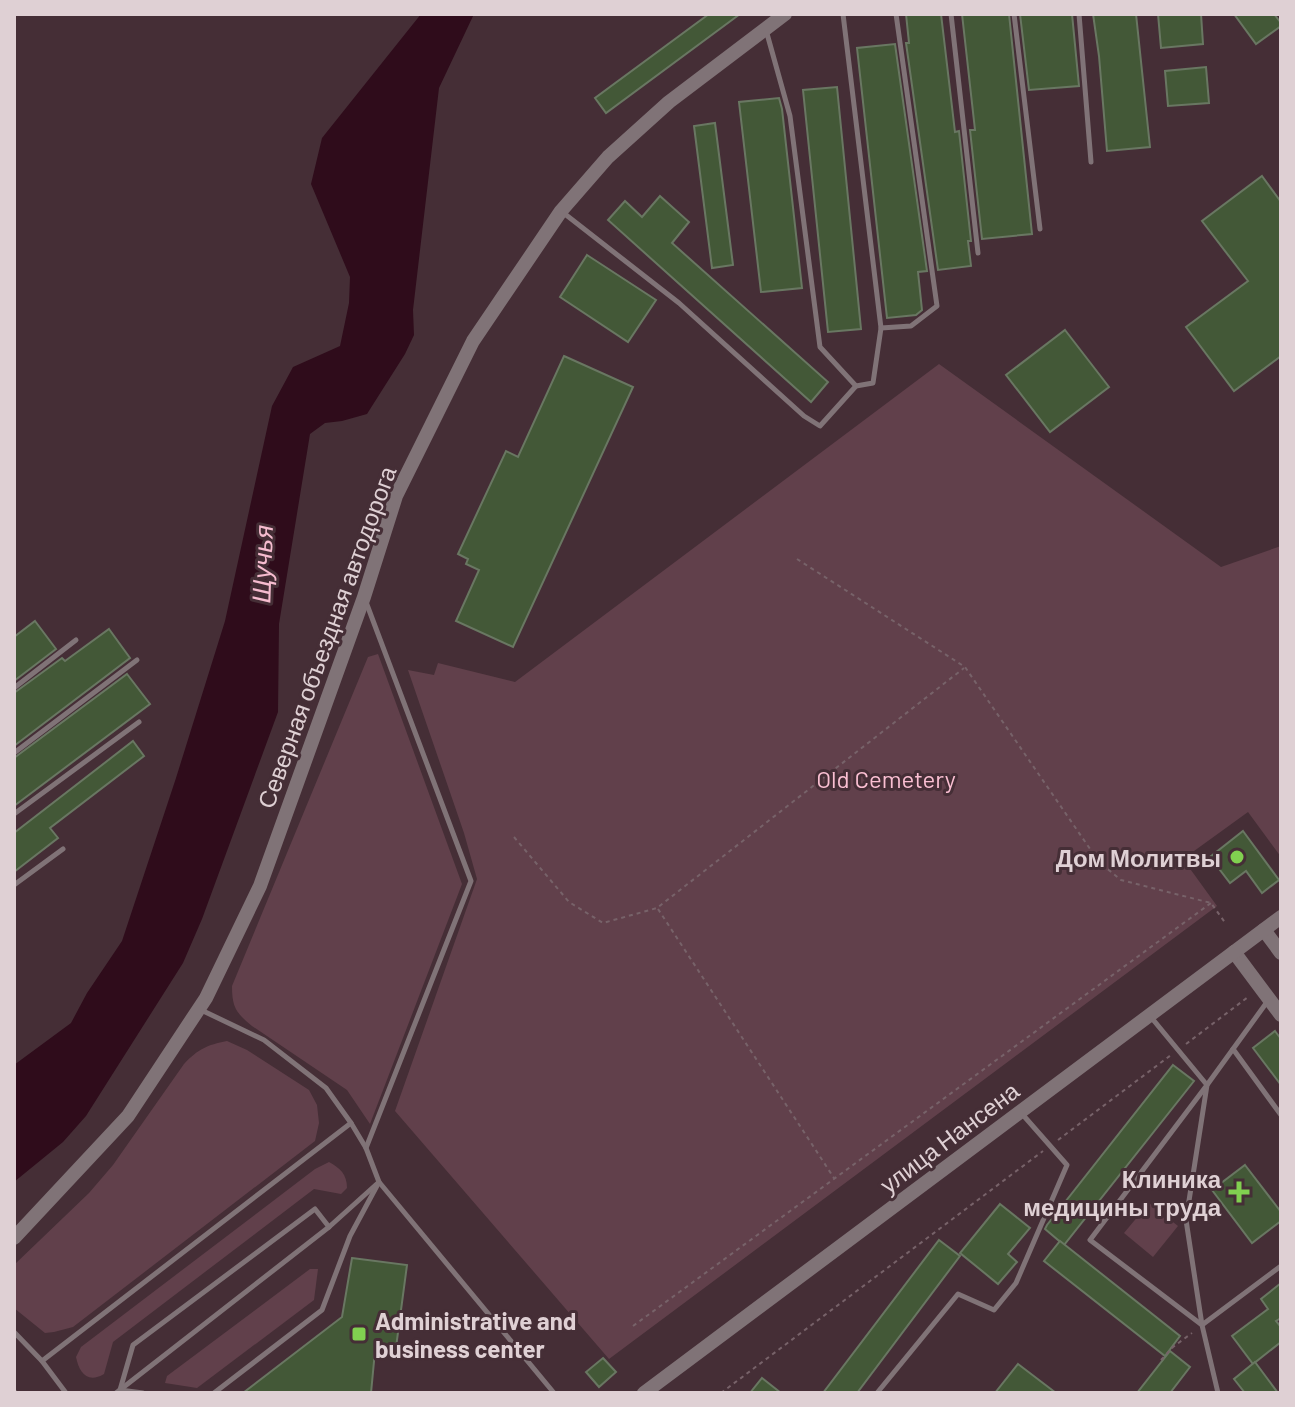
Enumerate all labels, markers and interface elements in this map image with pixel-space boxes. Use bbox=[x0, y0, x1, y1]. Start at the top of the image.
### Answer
street label: Северная объездная автодорога bbox=[250, 461, 402, 812]
water label: Щучья bbox=[244, 524, 278, 604]
park label: Old Cemetery bbox=[816, 764, 956, 793]
place label: Дом Молитвы bbox=[1056, 843, 1221, 872]
marker: Дом Молитвы bbox=[1228, 848, 1246, 866]
street label: улица Нансена bbox=[874, 1075, 1025, 1199]
place label: Клиника медицины труда bbox=[1023, 1164, 1222, 1221]
marker: Клиника медицины труда bbox=[1228, 1181, 1250, 1203]
place label: Administrative and business center bbox=[375, 1306, 576, 1363]
marker: Administrative and business center bbox=[350, 1325, 368, 1343]

